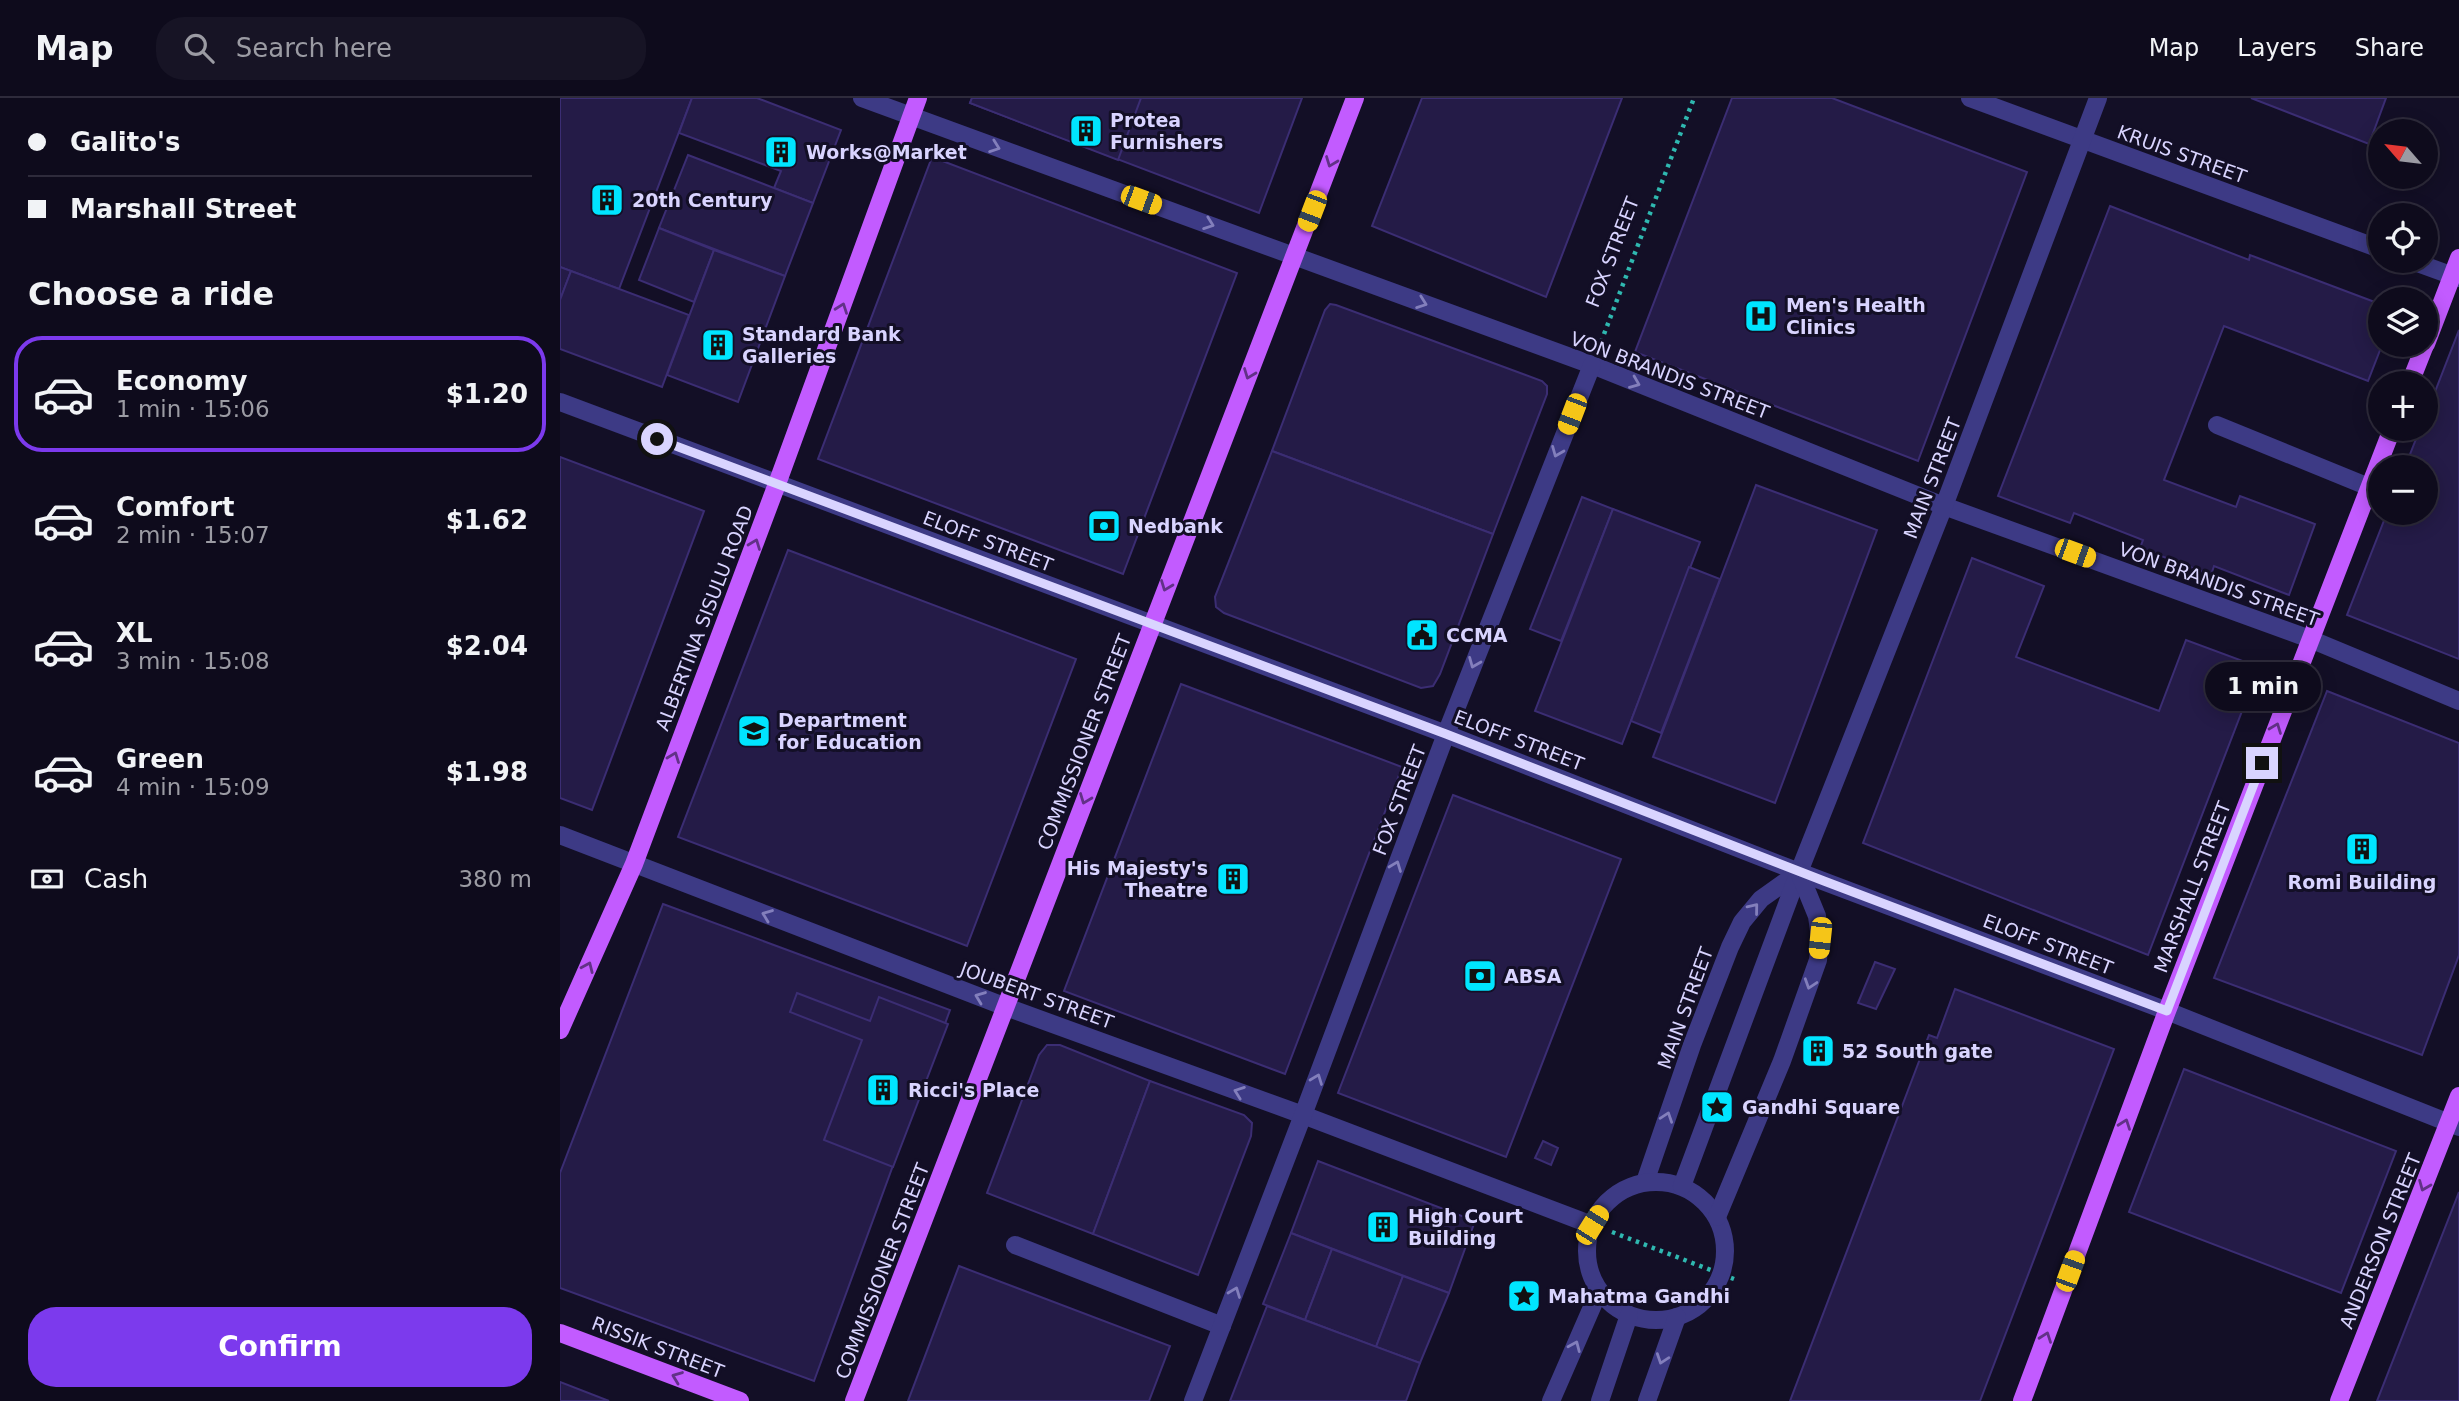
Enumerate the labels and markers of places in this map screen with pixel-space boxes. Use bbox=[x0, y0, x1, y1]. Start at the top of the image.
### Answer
place label: Protea Furnishers bbox=[1110, 109, 1223, 153]
building icon: Protea Furnishers bbox=[1067, 112, 1105, 150]
building icon: Works@Market bbox=[762, 133, 800, 171]
place label: Works@Market bbox=[806, 141, 967, 163]
building icon: 20th Century bbox=[588, 181, 626, 219]
place label: 20th Century bbox=[632, 189, 773, 211]
place label: Men's Health Clinics bbox=[1786, 294, 1926, 338]
hospital icon: Men's Health Clinics bbox=[1742, 297, 1780, 335]
place label: Standard Bank Galleries bbox=[742, 323, 901, 367]
building icon: Standard Bank Galleries bbox=[699, 326, 737, 364]
bank icon: Nedbank bbox=[1085, 507, 1123, 545]
place label: Nedbank bbox=[1128, 515, 1223, 537]
public building icon: CCMA bbox=[1403, 616, 1441, 654]
place label: CCMA bbox=[1446, 624, 1508, 646]
place label: Department for Education bbox=[778, 709, 922, 753]
school or university icon: Department for Education bbox=[735, 712, 773, 750]
building icon: Romi Building bbox=[2343, 830, 2381, 868]
place label: His Majesty's Theatre bbox=[1067, 857, 1208, 901]
building icon: His Majesty's Theatre bbox=[1214, 860, 1252, 898]
place label: Romi Building bbox=[2288, 871, 2436, 893]
bank icon: ABSA bbox=[1461, 957, 1499, 995]
place label: ABSA bbox=[1504, 965, 1562, 987]
building icon: 52 South gate bbox=[1799, 1032, 1837, 1070]
place label: 52 South gate bbox=[1842, 1040, 1993, 1062]
building icon: Ricci's Place bbox=[864, 1071, 902, 1109]
place label: Ricci's Place bbox=[908, 1079, 1039, 1101]
place icon: Gandhi Square bbox=[1698, 1088, 1736, 1126]
place label: Gandhi Square bbox=[1742, 1096, 1900, 1118]
place label: High Court Building bbox=[1408, 1205, 1523, 1249]
building icon: High Court Building bbox=[1364, 1208, 1402, 1246]
place icon: Mahatma Gandhi bbox=[1505, 1277, 1543, 1315]
place label: Mahatma Gandhi bbox=[1548, 1285, 1730, 1307]

